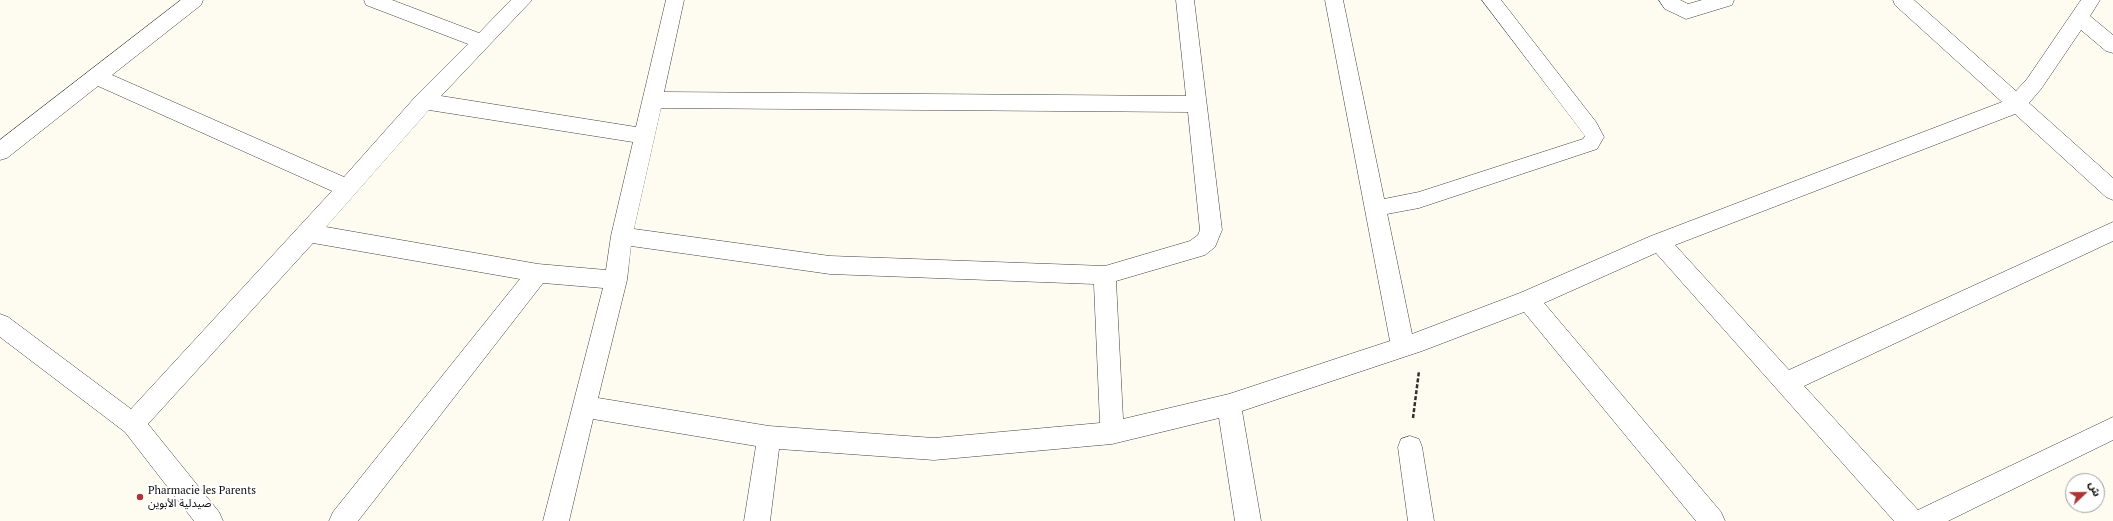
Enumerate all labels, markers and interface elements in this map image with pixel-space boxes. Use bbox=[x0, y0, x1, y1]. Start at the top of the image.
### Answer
north arrow bbox=[2065, 473, 2105, 513]
text: ش bbox=[2086, 479, 2105, 498]
place label: Pharmacie les Parents صيدلية الأبوين bbox=[148, 484, 256, 510]
marker: Pharmacie les Parents صيدلية الأبوين bbox=[135, 492, 145, 502]

